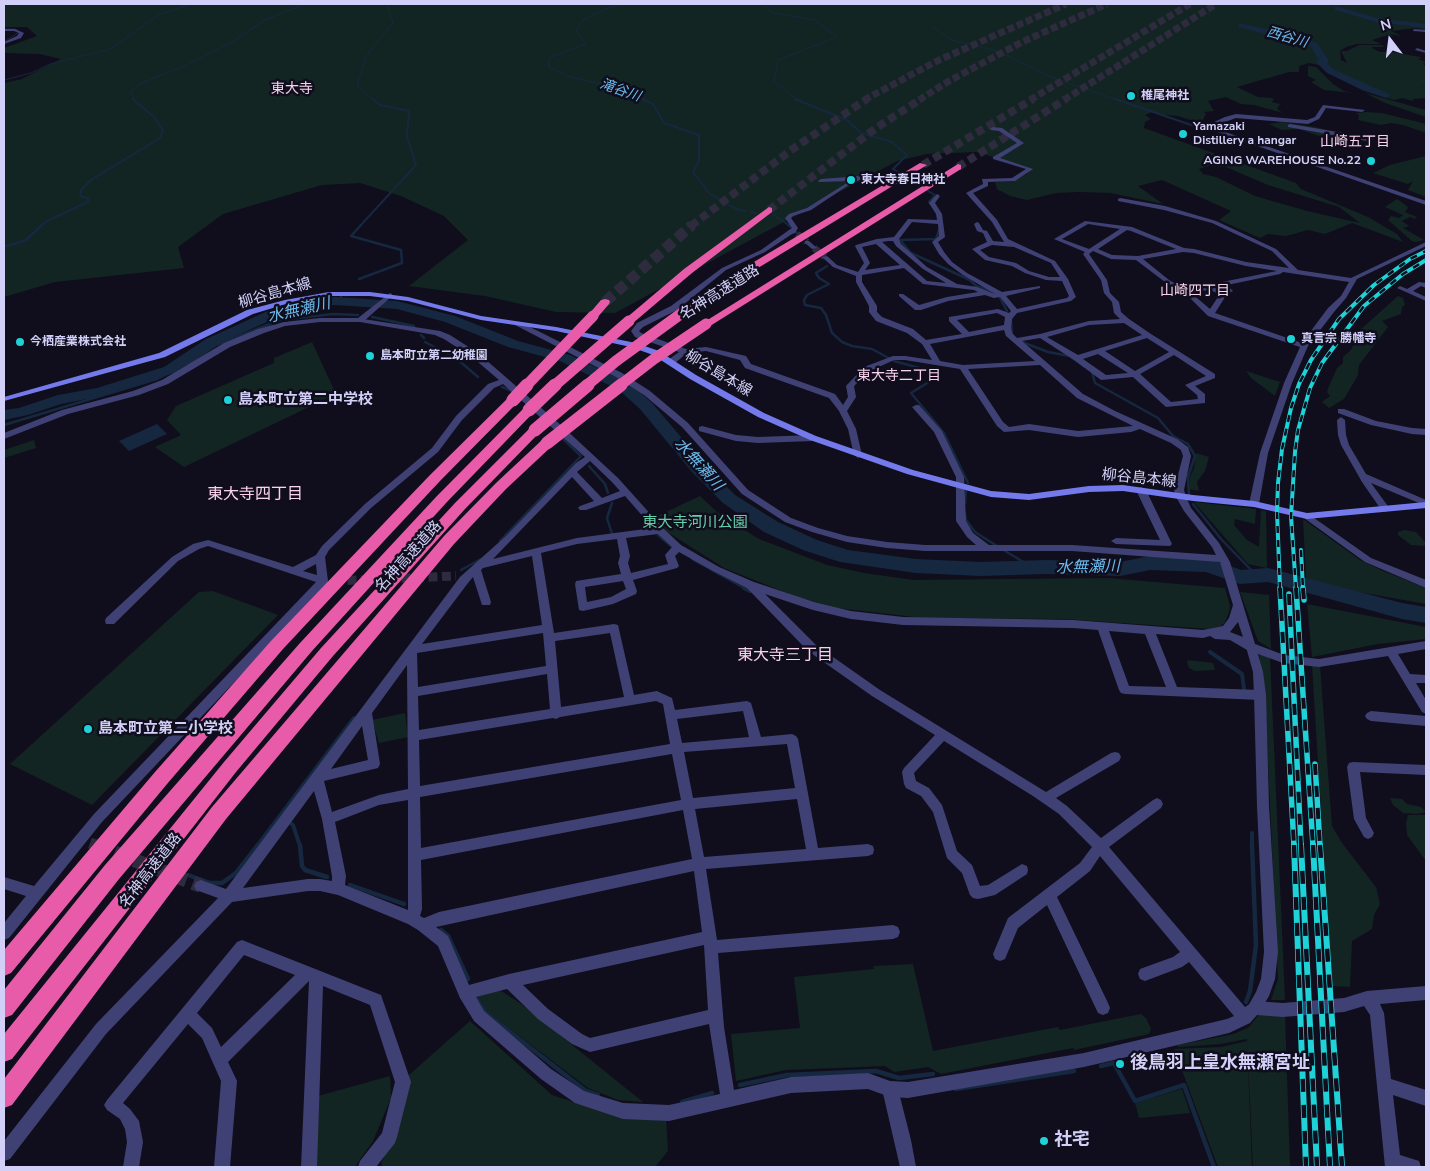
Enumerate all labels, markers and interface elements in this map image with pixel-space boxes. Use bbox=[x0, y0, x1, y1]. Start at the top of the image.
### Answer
text: N bbox=[1378, 14, 1394, 36]
north arrow bbox=[1365, 15, 1415, 65]
water label: 西谷川 bbox=[1264, 24, 1310, 52]
water label: 滝谷川 bbox=[597, 76, 643, 106]
district label: 東大寺 bbox=[271, 82, 313, 98]
place label: 椎尾神社 bbox=[1141, 89, 1189, 103]
marker: 椎尾神社 bbox=[1125, 90, 1137, 102]
place label: Yamazaki Distillery a hangar bbox=[1193, 120, 1296, 148]
marker: Yamazaki Distillery a hangar bbox=[1177, 128, 1189, 140]
district label: 山崎五丁目 bbox=[1320, 135, 1390, 151]
place label: AGING WAREHOUSE No.22 bbox=[1203, 154, 1361, 168]
marker: AGING WAREHOUSE No.22 bbox=[1365, 155, 1377, 167]
place label: 東大寺春日神社 bbox=[861, 173, 945, 187]
marker: 東大寺春日神社 bbox=[845, 174, 857, 186]
street label: 名神高速道路 bbox=[677, 262, 763, 324]
street label: 柳谷島本線 bbox=[236, 275, 314, 313]
district label: 山崎四丁目 bbox=[1160, 284, 1230, 300]
water label: 水無瀬川 bbox=[266, 294, 332, 328]
place label: 真言宗 勝幡寺 bbox=[1301, 332, 1376, 346]
marker: 真言宗 勝幡寺 bbox=[1285, 333, 1297, 345]
place label: 今栖産業株式会社 bbox=[30, 335, 126, 349]
marker: 今栖産業株式会社 bbox=[14, 336, 26, 348]
street label: 柳谷島本線 bbox=[681, 347, 755, 401]
place label: 島本町立第二幼稚園 bbox=[380, 349, 488, 363]
marker: 島本町立第二幼稚園 bbox=[364, 350, 376, 362]
district label: 東大寺二丁目 bbox=[857, 369, 941, 385]
place label: 島本町立第二中学校 bbox=[238, 391, 373, 409]
marker: 島本町立第二中学校 bbox=[222, 394, 234, 406]
water label: 水無瀬川 bbox=[669, 435, 727, 495]
street label: 柳谷島本線 bbox=[1101, 466, 1177, 492]
district label: 東大寺四丁目 bbox=[207, 485, 303, 505]
park label: 東大寺河川公園 bbox=[643, 514, 747, 532]
street label: 名神高速道路 bbox=[372, 518, 446, 596]
water label: 水無瀬川 bbox=[1056, 558, 1120, 578]
district label: 東大寺三丁目 bbox=[737, 646, 833, 666]
place label: 島本町立第二小学校 bbox=[98, 720, 233, 738]
marker: 島本町立第二小学校 bbox=[82, 723, 94, 735]
street label: 名神高速道路 bbox=[116, 830, 186, 912]
place label: 後鳥羽上皇水無瀬宮址 bbox=[1130, 1053, 1310, 1075]
marker: 後鳥羽上皇水無瀬宮址 bbox=[1114, 1058, 1126, 1070]
place label: 社宅 bbox=[1054, 1130, 1090, 1152]
marker: 社宅 bbox=[1038, 1135, 1050, 1147]

